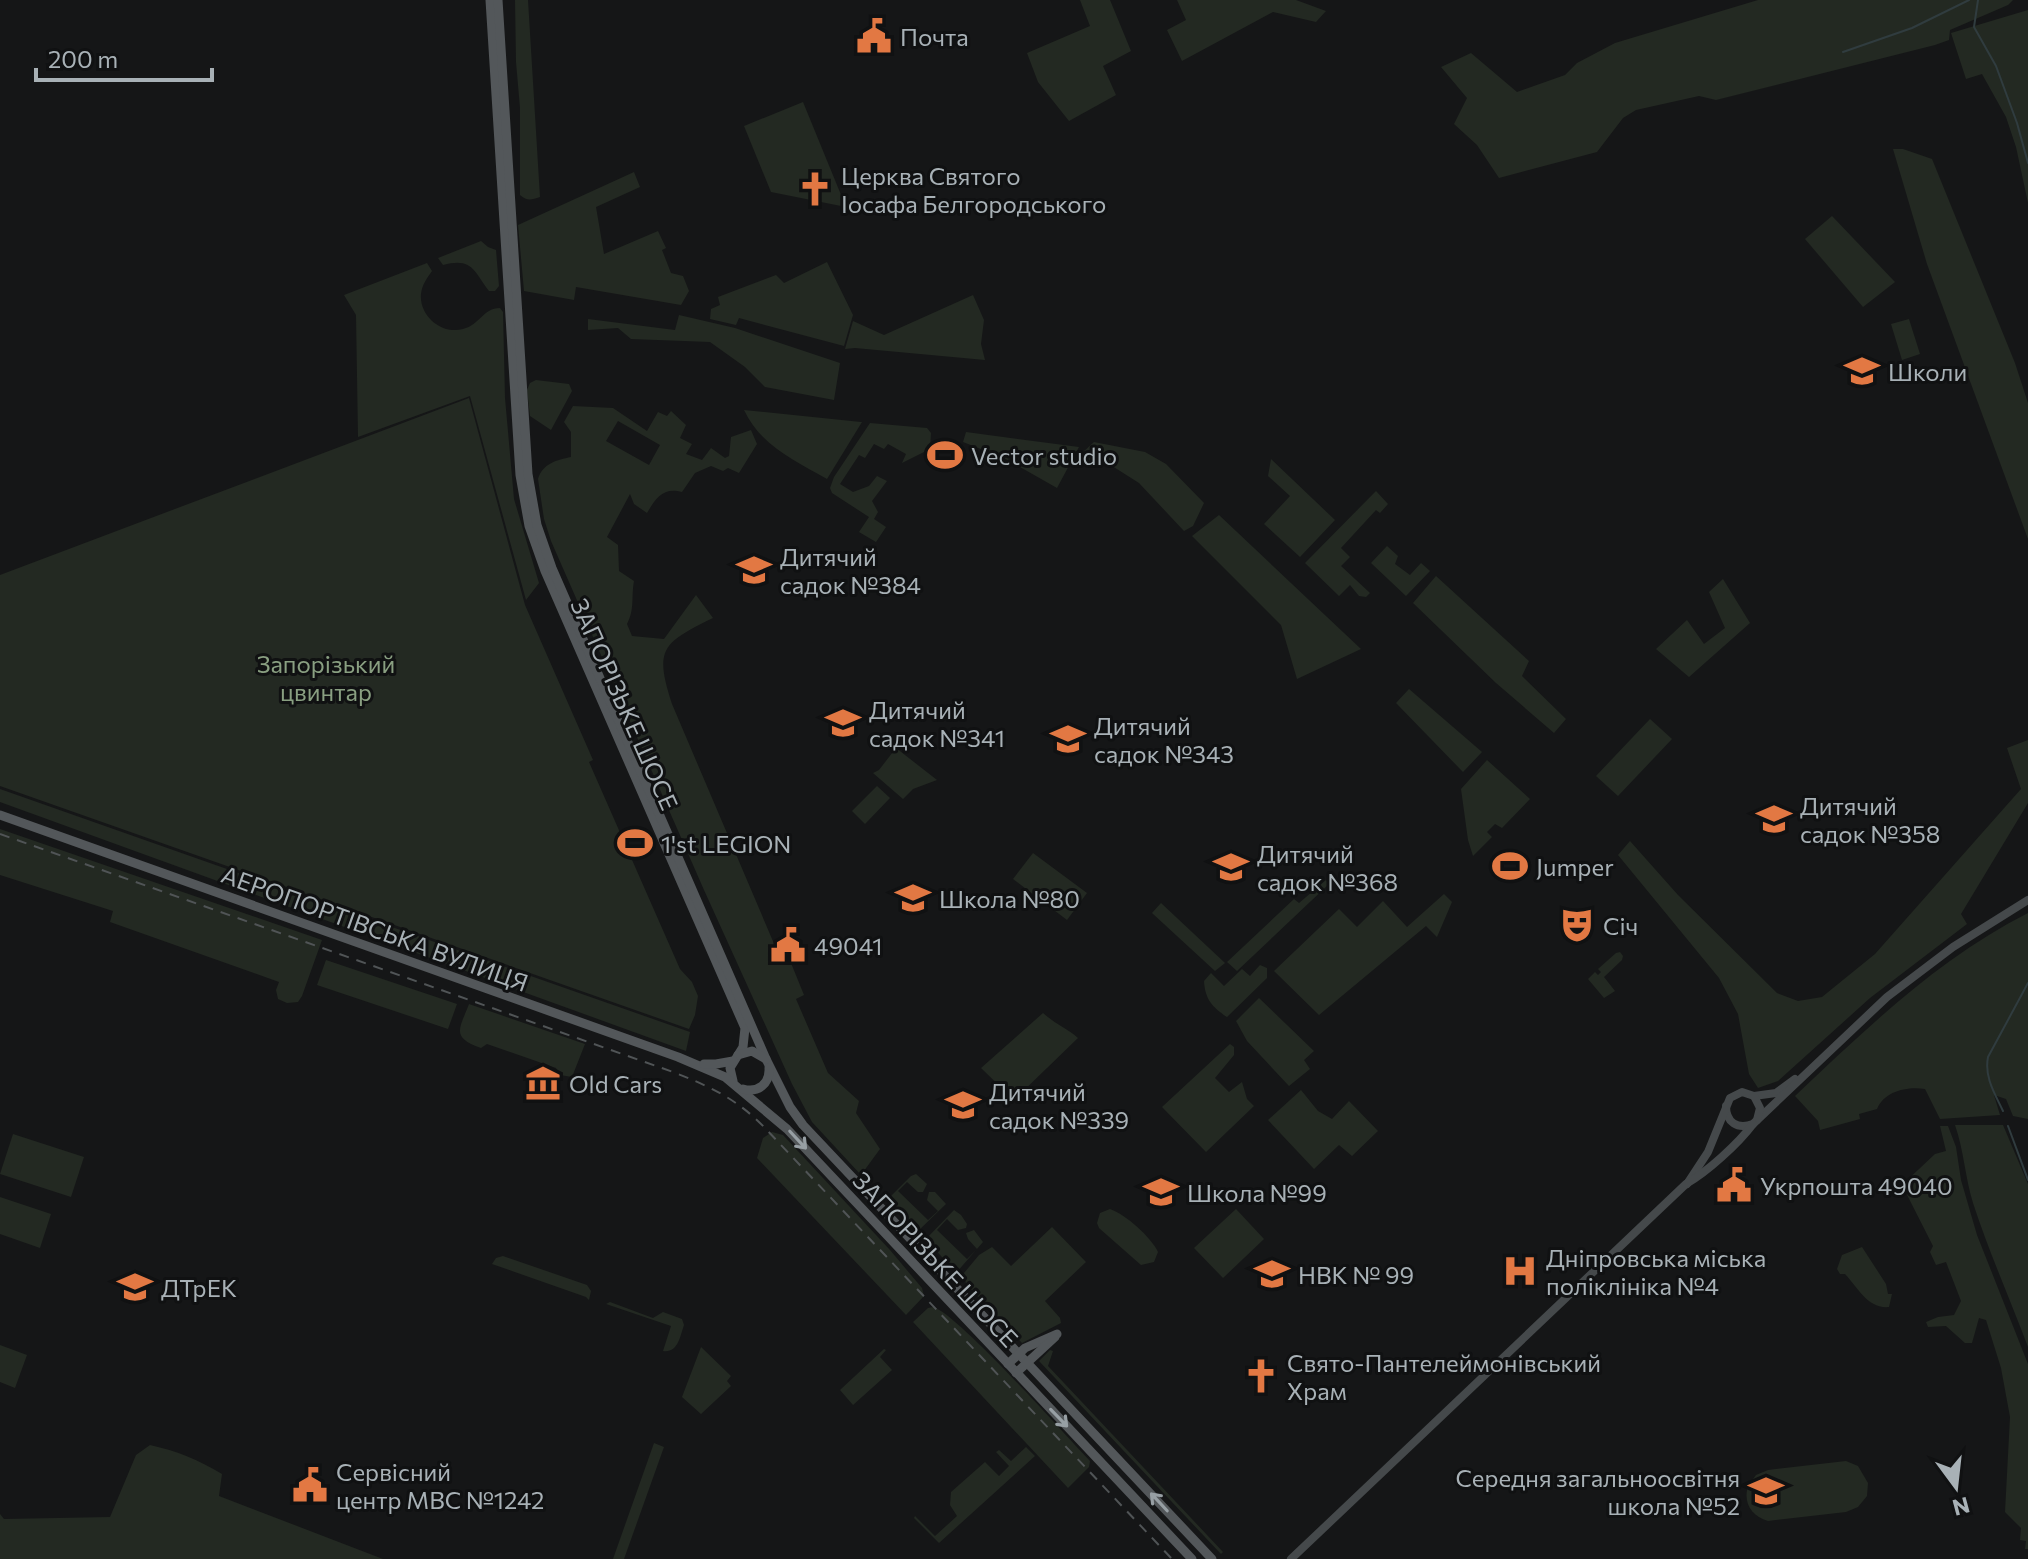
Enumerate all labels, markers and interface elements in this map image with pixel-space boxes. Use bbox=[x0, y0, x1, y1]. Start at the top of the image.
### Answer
public building icon: Почта bbox=[855, 17, 893, 55]
place label: Почта bbox=[900, 22, 969, 51]
scale bar bbox=[36, 32, 212, 82]
text: 200 m bbox=[48, 44, 118, 73]
place label: Церква Святого Іосафа Белгородського bbox=[841, 161, 1106, 218]
church icon: Церква Святого Іосафа Белгородського bbox=[796, 170, 834, 208]
school or university icon: Школи bbox=[1843, 352, 1881, 390]
place label: Школи bbox=[1888, 357, 1967, 386]
sports icon: Vector studio bbox=[926, 436, 964, 474]
place label: Vector studio bbox=[971, 441, 1117, 470]
place label: Дитячий садок №384 bbox=[780, 542, 921, 599]
school or university icon: Дитячий садок №384 bbox=[735, 551, 773, 589]
street label: ЗАПОРІЗЬКЕ ШОСЕ bbox=[565, 594, 685, 814]
park label: Запорізький цвинтар bbox=[257, 649, 395, 706]
place label: Дитячий садок №341 bbox=[869, 695, 1005, 752]
school or university icon: Дитячий садок №341 bbox=[824, 704, 862, 742]
place label: Дитячий садок №343 bbox=[1094, 711, 1234, 768]
school or university icon: Дитячий садок №343 bbox=[1049, 720, 1087, 758]
place label: Дитячий садок №358 bbox=[1800, 791, 1940, 848]
school or university icon: Дитячий садок №358 bbox=[1755, 800, 1793, 838]
sports icon: 1'st LEGION bbox=[616, 824, 654, 862]
place label: 1'st LEGION bbox=[661, 829, 791, 858]
place label: Дитячий садок №368 bbox=[1257, 839, 1398, 896]
sports icon: Jumper bbox=[1491, 847, 1529, 885]
school or university icon: Дитячий садок №368 bbox=[1212, 848, 1250, 886]
place label: Jumper bbox=[1536, 852, 1614, 881]
street label: АЕРОПОРТІВСЬКА ВУЛИЦЯ bbox=[218, 859, 532, 997]
school or university icon: Школа №80 bbox=[894, 879, 932, 917]
place label: Школа №80 bbox=[939, 884, 1080, 913]
theatre icon: Січ bbox=[1558, 906, 1596, 944]
place label: Січ bbox=[1603, 911, 1638, 940]
public building icon: 49041 bbox=[769, 926, 807, 964]
place label: 49041 bbox=[814, 931, 883, 960]
museum icon: Old Cars bbox=[524, 1064, 562, 1102]
place label: Old Cars bbox=[569, 1069, 662, 1098]
place label: Дитячий садок №339 bbox=[989, 1077, 1129, 1134]
school or university icon: Дитячий садок №339 bbox=[944, 1086, 982, 1124]
one-way arrow bbox=[788, 1130, 806, 1150]
street label: ЗАПОРІЗЬКЕ ШОСЕ bbox=[847, 1165, 1025, 1353]
public building icon: Укрпошта 49040 bbox=[1715, 1166, 1753, 1204]
place label: Укрпошта 49040 bbox=[1760, 1171, 1953, 1200]
school or university icon: Школа №99 bbox=[1142, 1173, 1180, 1211]
place label: Школа №99 bbox=[1187, 1178, 1327, 1207]
place label: Дніпровська міська поліклініка №4 bbox=[1546, 1243, 1766, 1300]
hospital icon: Дніпровська міська поліклініка №4 bbox=[1501, 1252, 1539, 1290]
school or university icon: НВК № 99 bbox=[1253, 1255, 1291, 1293]
place label: НВК № 99 bbox=[1298, 1260, 1414, 1289]
school or university icon: ДТрЕК bbox=[116, 1268, 154, 1306]
place label: ДТрЕК bbox=[161, 1273, 237, 1302]
place label: Свято-Пантелеймонівський Храм bbox=[1287, 1348, 1601, 1405]
church icon: Свято-Пантелеймонівський Храм bbox=[1242, 1357, 1280, 1395]
one-way arrow bbox=[1049, 1408, 1068, 1428]
north arrow bbox=[1916, 1447, 1996, 1527]
place label: Сервісний центр МВС №1242 bbox=[336, 1457, 544, 1514]
place label: Середня загальноосвітня школа №52 bbox=[1455, 1463, 1740, 1520]
public building icon: Сервісний центр МВС №1242 bbox=[291, 1466, 329, 1504]
school or university icon: Середня загальноосвітня школа №52 bbox=[1747, 1472, 1785, 1510]
text: N bbox=[1950, 1492, 1973, 1522]
one-way arrow bbox=[1150, 1493, 1168, 1513]

